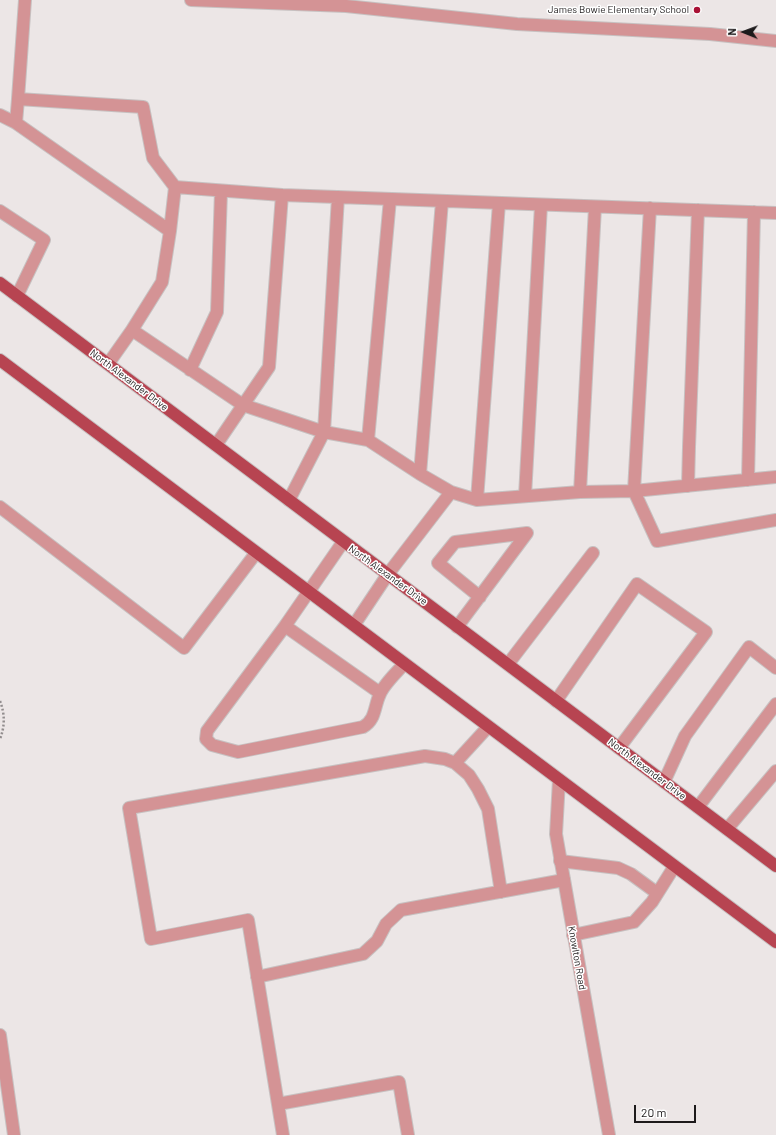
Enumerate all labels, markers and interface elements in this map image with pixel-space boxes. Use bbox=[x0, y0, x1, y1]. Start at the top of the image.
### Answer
place label: James Bowie Elementary School bbox=[548, 4, 689, 16]
marker: James Bowie Elementary School bbox=[692, 5, 702, 15]
north arrow bbox=[724, 12, 764, 52]
text: N bbox=[725, 28, 738, 36]
street label: North Alexander Drive bbox=[88, 347, 170, 413]
street label: North Alexander Drive bbox=[346, 542, 430, 608]
street label: North Alexander Drive bbox=[606, 736, 688, 802]
street label: Knowlton Road bbox=[565, 925, 589, 991]
scale bar bbox=[636, 1097, 698, 1123]
text: 20 m bbox=[641, 1105, 667, 1119]

